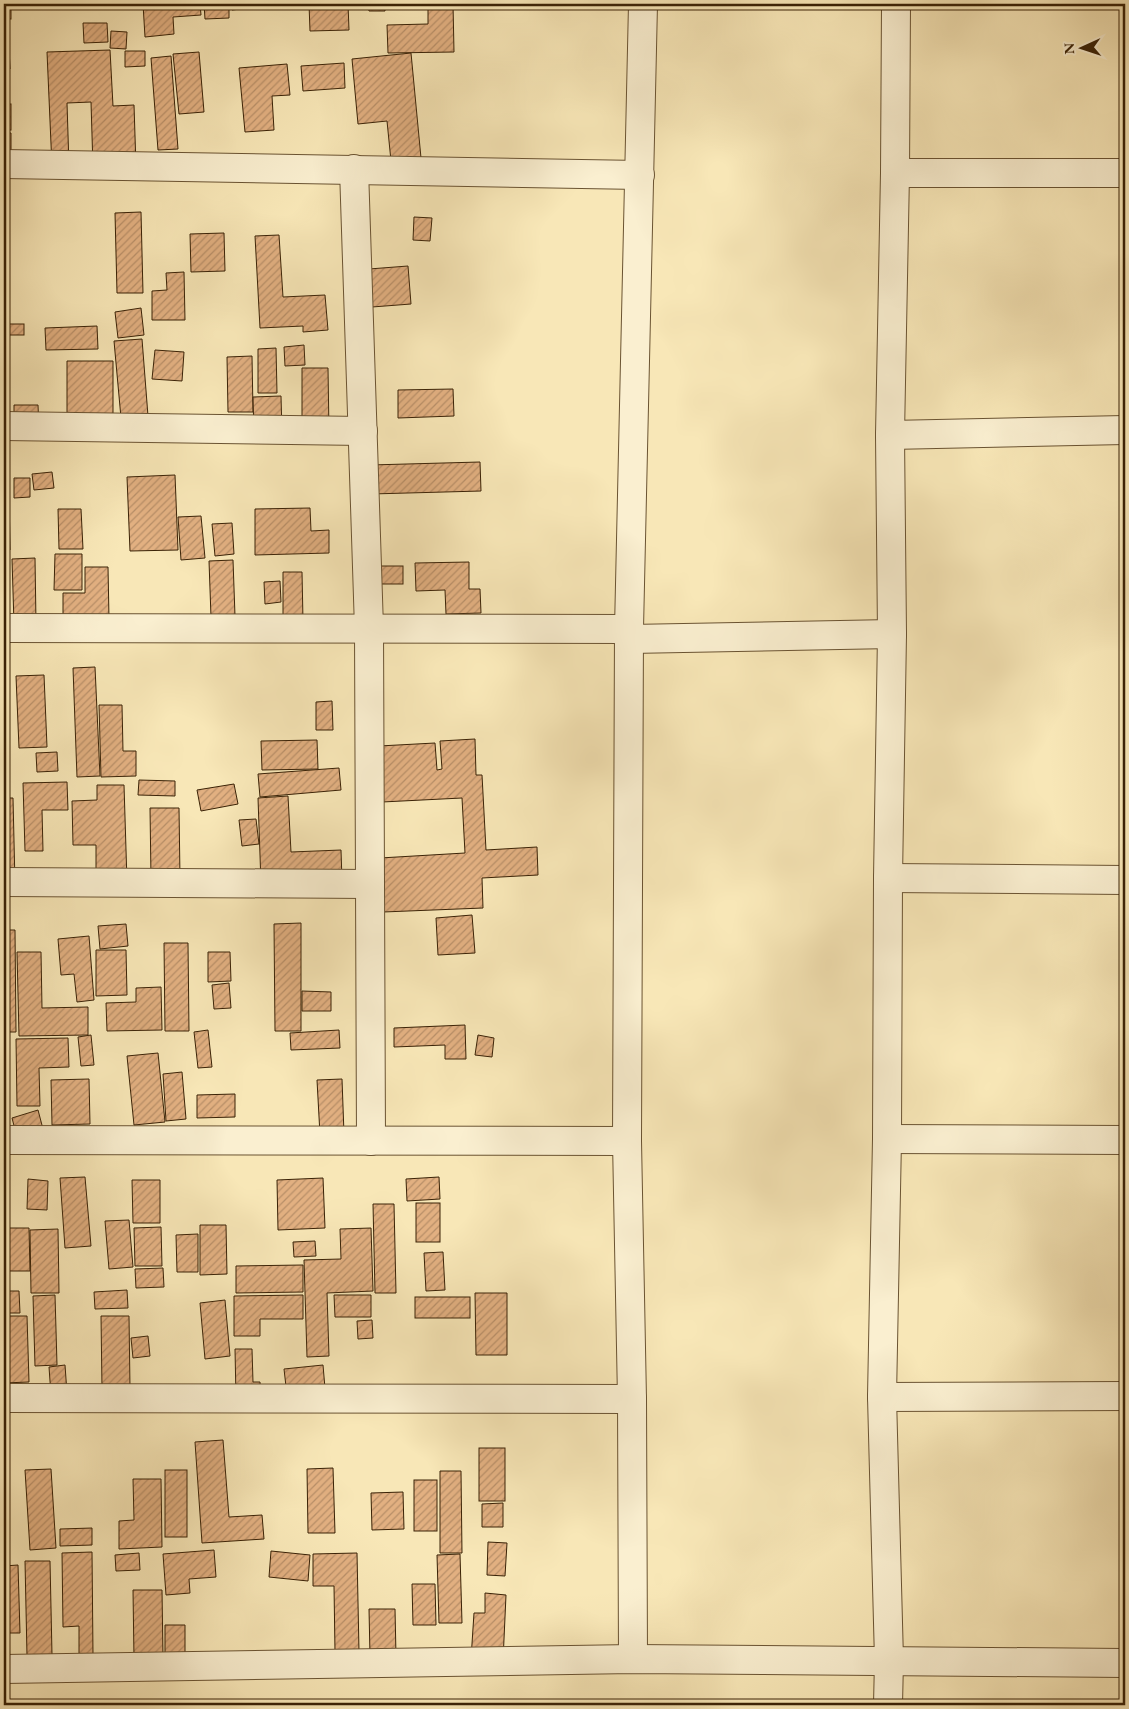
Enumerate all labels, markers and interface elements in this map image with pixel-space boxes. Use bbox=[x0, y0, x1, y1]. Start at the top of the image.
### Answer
north arrow bbox=[1056, 22, 1106, 72]
text: N bbox=[1060, 42, 1078, 55]

